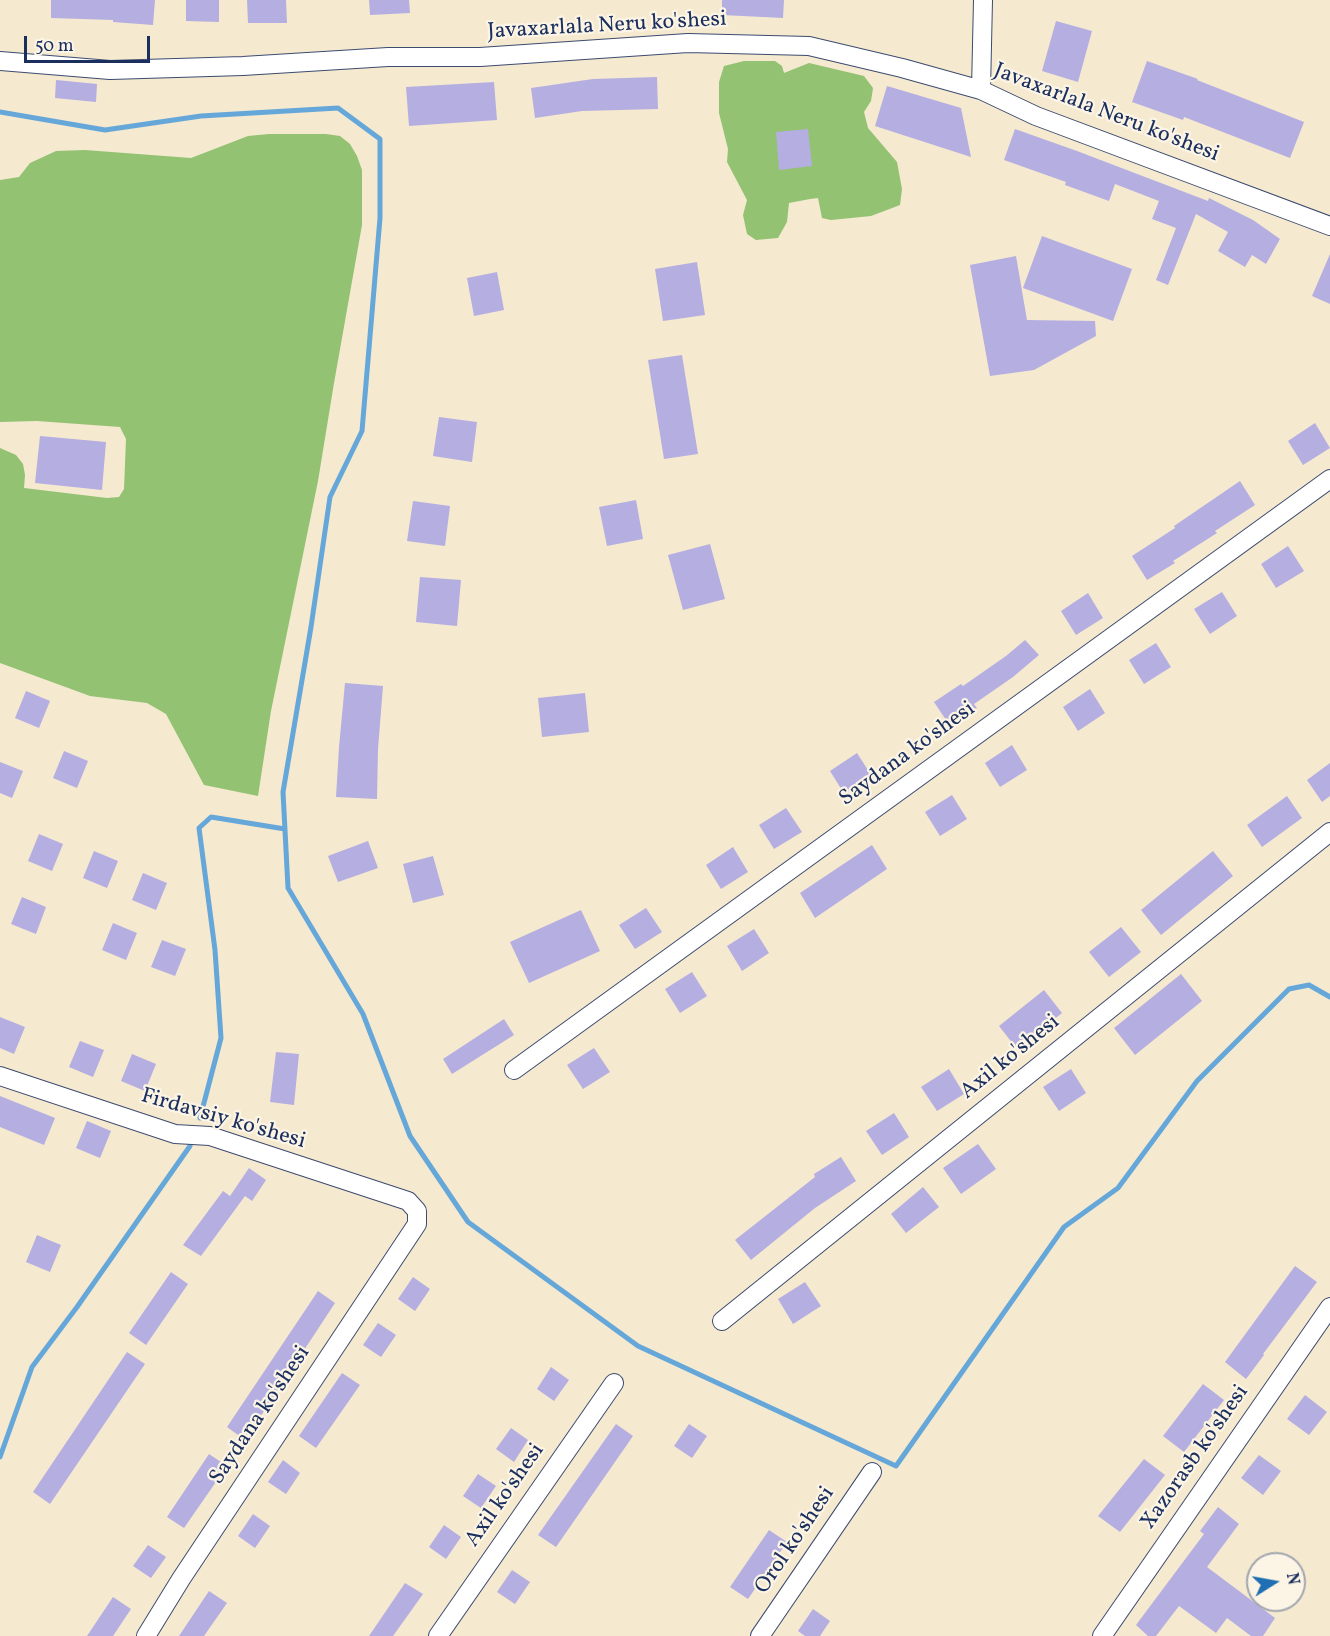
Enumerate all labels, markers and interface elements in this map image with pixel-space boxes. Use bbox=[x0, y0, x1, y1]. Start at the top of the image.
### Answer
street label: Javaxarlala Neru ko'shesi bbox=[487, 8, 727, 46]
scale bar bbox=[27, 24, 153, 62]
text: 50 m bbox=[35, 34, 74, 59]
street label: Javaxarlala Neru ko'shesi bbox=[990, 59, 1222, 169]
street label: Saydana ko'shesi bbox=[835, 697, 981, 813]
street label: Axil ko'shesi bbox=[956, 1010, 1066, 1106]
street label: Firdavsiy ko'shesi bbox=[138, 1084, 308, 1156]
street label: Saydana ko'shesi bbox=[205, 1342, 317, 1490]
street label: Xazorasb ko'shesi bbox=[1136, 1381, 1256, 1535]
street label: Axil ko'shesi bbox=[461, 1439, 551, 1553]
street label: Orol ko'shesi bbox=[751, 1482, 841, 1600]
north arrow bbox=[1246, 1552, 1306, 1612]
text: N bbox=[1280, 1571, 1304, 1587]

